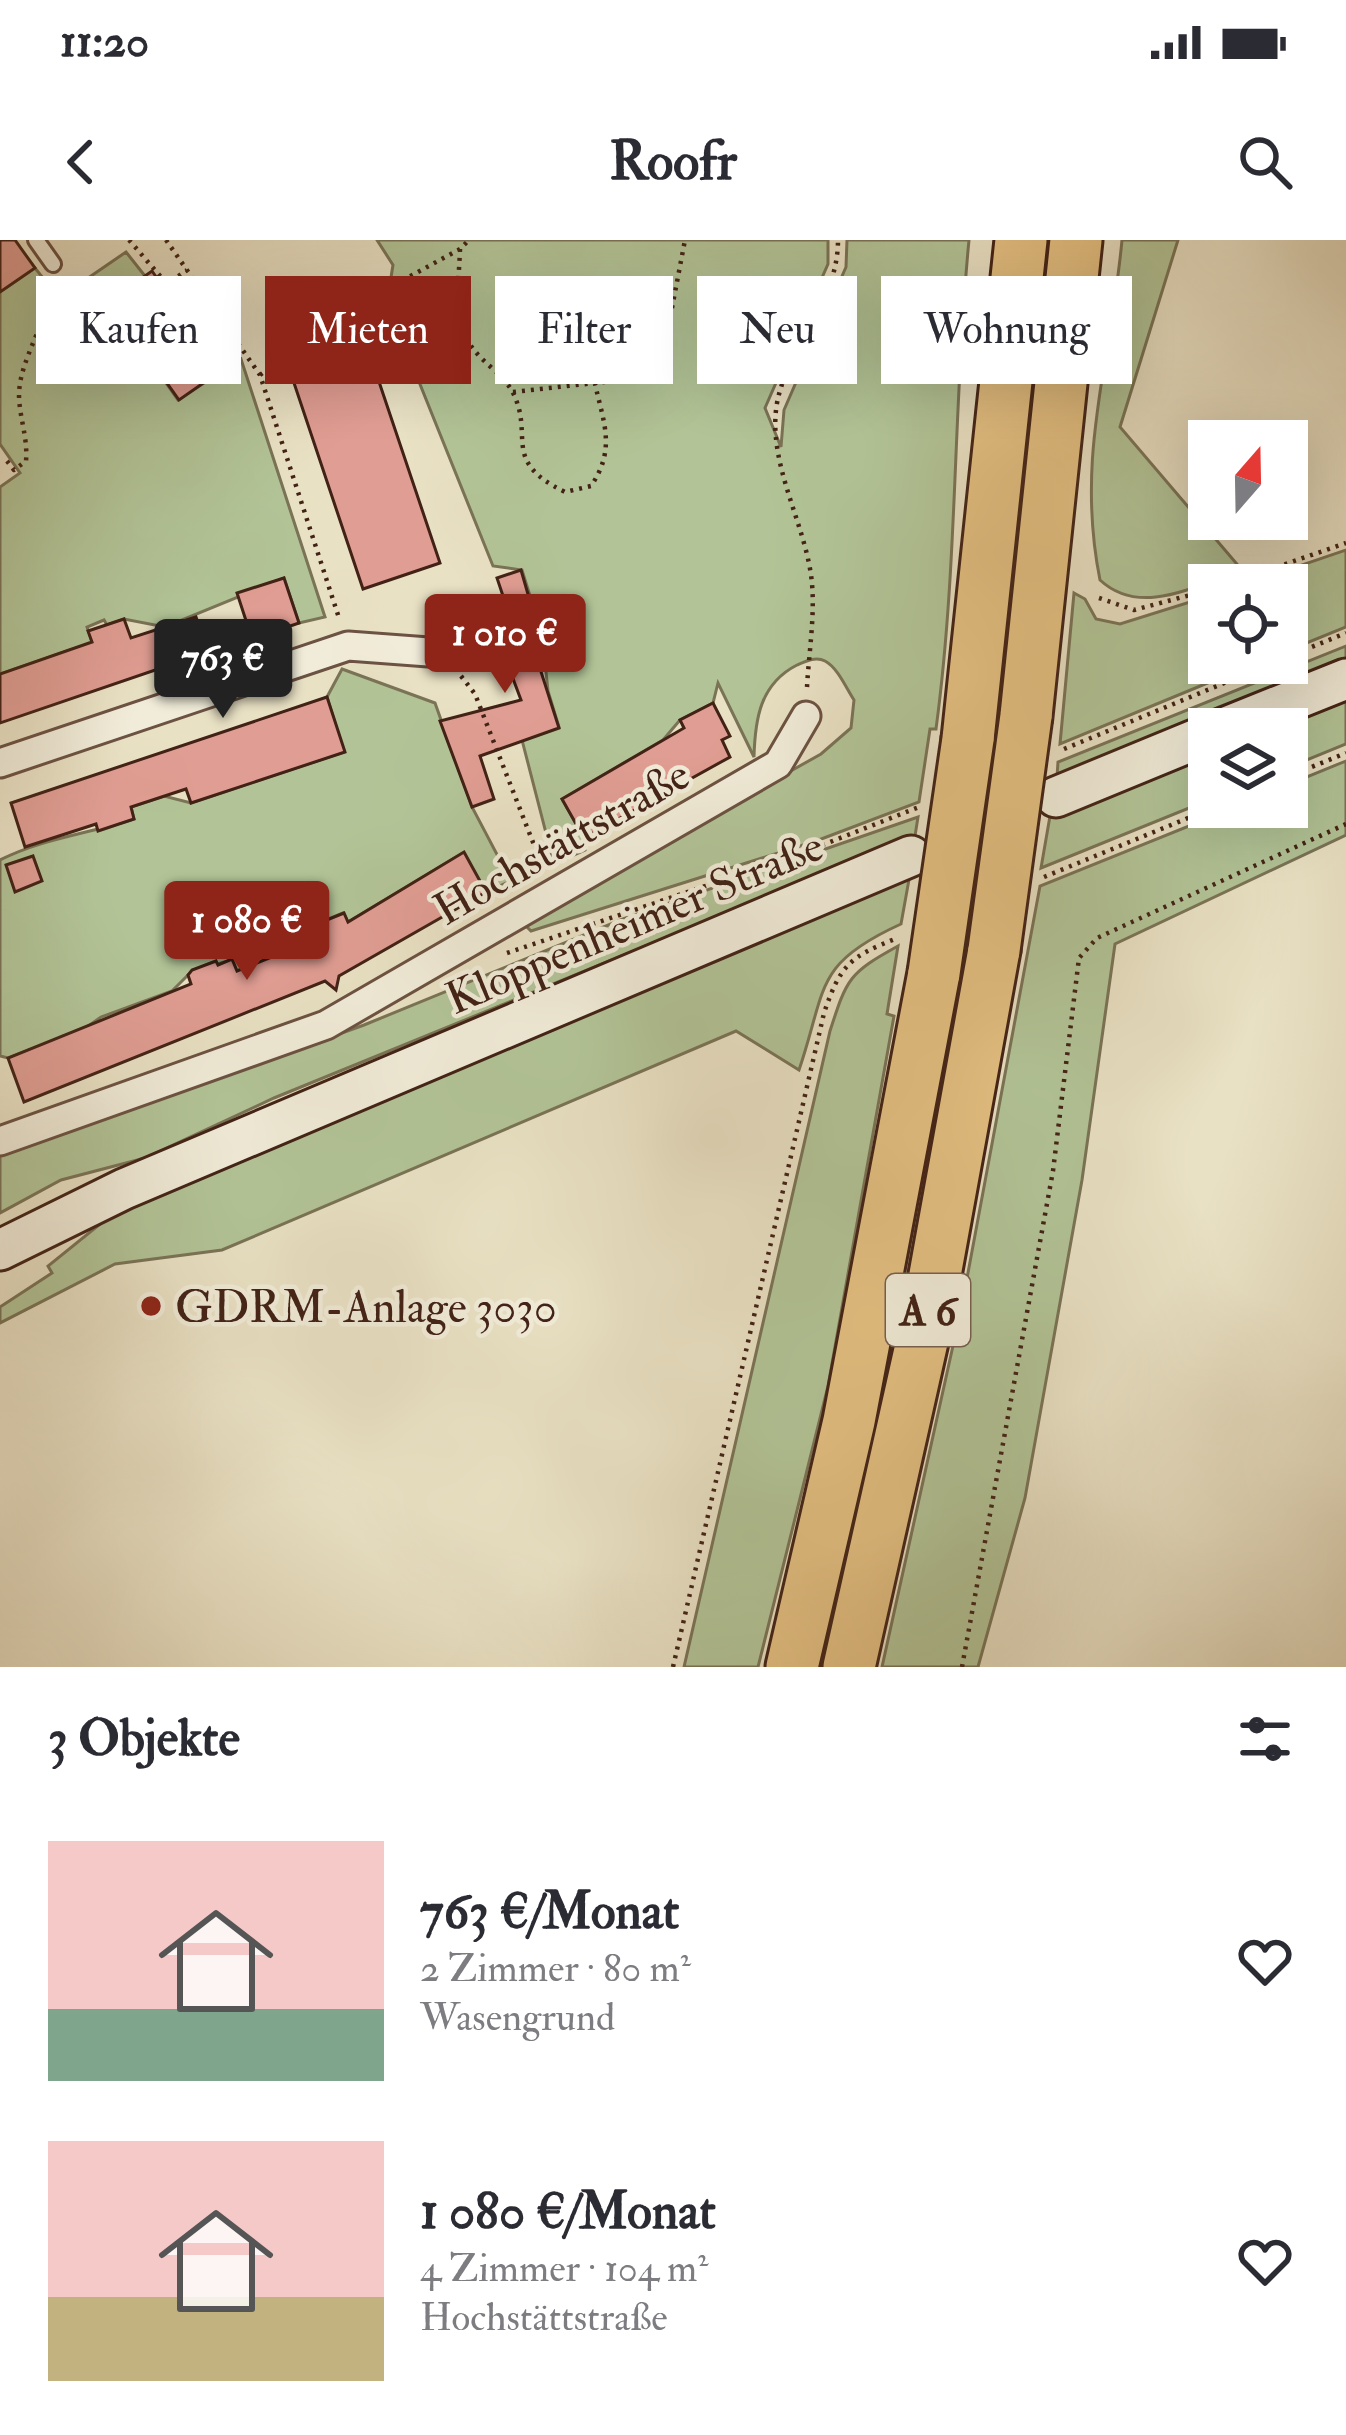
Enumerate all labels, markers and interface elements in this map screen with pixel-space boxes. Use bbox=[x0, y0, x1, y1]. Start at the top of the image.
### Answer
text: 11:20 bbox=[60, 14, 149, 70]
text: Roofr bbox=[609, 128, 737, 196]
icon: back bbox=[48, 129, 114, 195]
icon: search bbox=[1232, 129, 1298, 195]
chip: Kaufen bbox=[36, 276, 241, 384]
chip: Mieten bbox=[265, 276, 471, 384]
chip: Filter bbox=[495, 276, 673, 384]
chip: Neu bbox=[697, 276, 857, 384]
chip: Wohnung bbox=[881, 276, 1132, 384]
north arrow bbox=[1188, 420, 1308, 540]
map controls bbox=[1188, 420, 1308, 828]
button: locate bbox=[1188, 564, 1308, 684]
pin: 1 010 € bbox=[394, 594, 616, 696]
text: 1 010 € bbox=[452, 608, 558, 657]
pin: 763 € bbox=[139, 619, 307, 721]
text: 763 € bbox=[181, 633, 265, 682]
button: layers bbox=[1188, 708, 1308, 828]
street label: Hochstättstraße bbox=[424, 747, 700, 938]
street label: Kloppenheimer Straße bbox=[438, 818, 832, 1028]
pin: 1 080 € bbox=[136, 881, 358, 983]
text: 1 080 € bbox=[191, 895, 303, 944]
road number: A 6 bbox=[886, 1274, 970, 1346]
place label: GDRM-Anlage 3030 bbox=[175, 1280, 557, 1336]
marker: GDRM-Anlage 3030 bbox=[138, 1293, 164, 1319]
icon: filters bbox=[1232, 1706, 1298, 1772]
text: 3 Objekte bbox=[48, 1707, 240, 1771]
text: 763 €/Monat bbox=[420, 1880, 679, 1944]
icon: home bbox=[144, 1889, 288, 2033]
icon: heart bbox=[1232, 1928, 1298, 1994]
text: 2 Zimmer · 80 m² bbox=[420, 1944, 691, 1993]
text: Wasengrund bbox=[420, 1993, 615, 2042]
text: 1 080 €/Monat bbox=[420, 2180, 716, 2244]
icon: home bbox=[144, 2189, 288, 2333]
icon: heart bbox=[1232, 2228, 1298, 2294]
text: 4 Zimmer · 104 m² bbox=[420, 2244, 708, 2293]
text: Hochstättstraße bbox=[420, 2293, 668, 2342]

